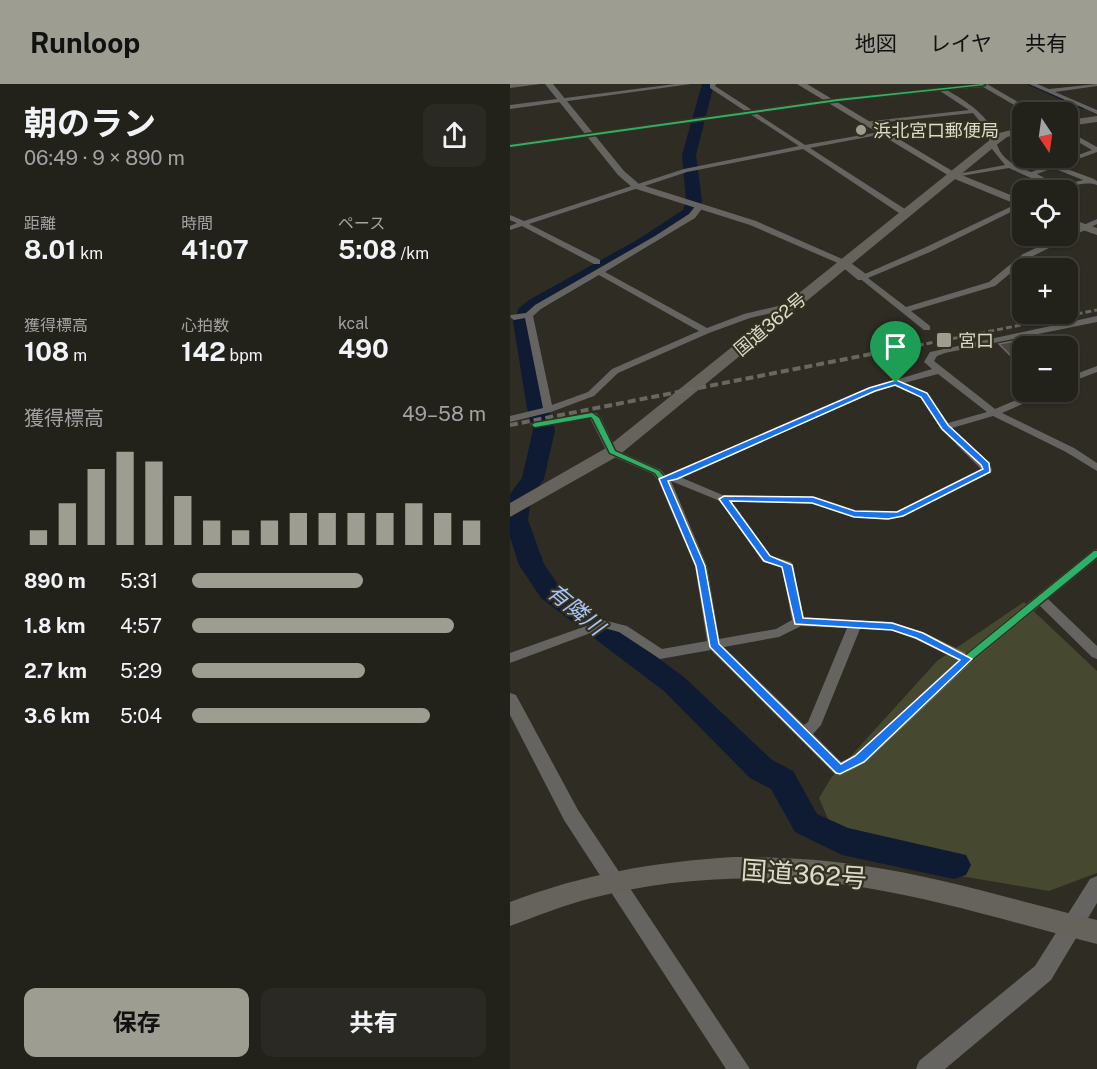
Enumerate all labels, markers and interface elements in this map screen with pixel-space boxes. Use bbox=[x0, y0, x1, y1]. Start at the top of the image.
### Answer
text: Runloop bbox=[30, 26, 140, 59]
text: 地図 bbox=[855, 31, 897, 56]
text: レイヤ bbox=[930, 31, 992, 56]
text: 共有 bbox=[1025, 31, 1067, 56]
north arrow bbox=[1012, 102, 1078, 168]
map controls bbox=[1012, 102, 1078, 402]
text: 朝のラン bbox=[24, 104, 156, 142]
button: share bbox=[423, 104, 486, 167]
place label: 浜北宮口郵便局 bbox=[873, 120, 999, 141]
marker: 浜北宮口郵便局 bbox=[854, 123, 868, 137]
text: 06:49 · 9 × 890 m bbox=[24, 146, 185, 170]
button: locate bbox=[1012, 180, 1078, 246]
text: 距離 bbox=[24, 214, 56, 233]
text: 時間 bbox=[181, 214, 213, 233]
text: ペース bbox=[338, 214, 385, 233]
text: 8.01 bbox=[24, 234, 76, 265]
text: 41:07 bbox=[181, 234, 249, 265]
text: 5:08 bbox=[338, 234, 397, 265]
text: km bbox=[76, 244, 103, 263]
text: /km bbox=[397, 244, 429, 263]
button: + bbox=[1012, 258, 1078, 324]
street label: 国道362号 bbox=[730, 288, 810, 360]
text: kcal bbox=[338, 314, 369, 333]
text: 獲得標高 bbox=[24, 316, 88, 335]
text: 心拍数 bbox=[181, 316, 229, 335]
pin bbox=[870, 321, 921, 383]
icon: arrive bbox=[879, 330, 912, 363]
place label: 宮口 bbox=[958, 330, 994, 351]
marker: 宮口 bbox=[935, 331, 953, 349]
text: 490 bbox=[338, 333, 389, 364]
text: 108 bbox=[24, 336, 69, 367]
text: 142 bbox=[181, 336, 226, 367]
button: − bbox=[1012, 336, 1078, 402]
text: m bbox=[69, 346, 87, 365]
text: bpm bbox=[226, 346, 263, 365]
text: 49–58 m bbox=[402, 402, 486, 426]
text: 獲得標高 bbox=[24, 406, 104, 430]
text: 890 m bbox=[24, 569, 86, 593]
text: 5:31 bbox=[120, 569, 158, 593]
water label: 有隣川 bbox=[542, 578, 611, 641]
text: 1.8 km bbox=[24, 614, 85, 638]
text: 4:57 bbox=[120, 614, 162, 638]
text: 2.7 km bbox=[24, 659, 87, 683]
text: 5:29 bbox=[120, 659, 162, 683]
text: 3.6 km bbox=[24, 704, 90, 728]
text: 5:04 bbox=[120, 704, 162, 728]
street label: 国道362号 bbox=[740, 854, 868, 894]
button: 保存 bbox=[24, 988, 249, 1057]
button: 共有 bbox=[261, 988, 486, 1057]

